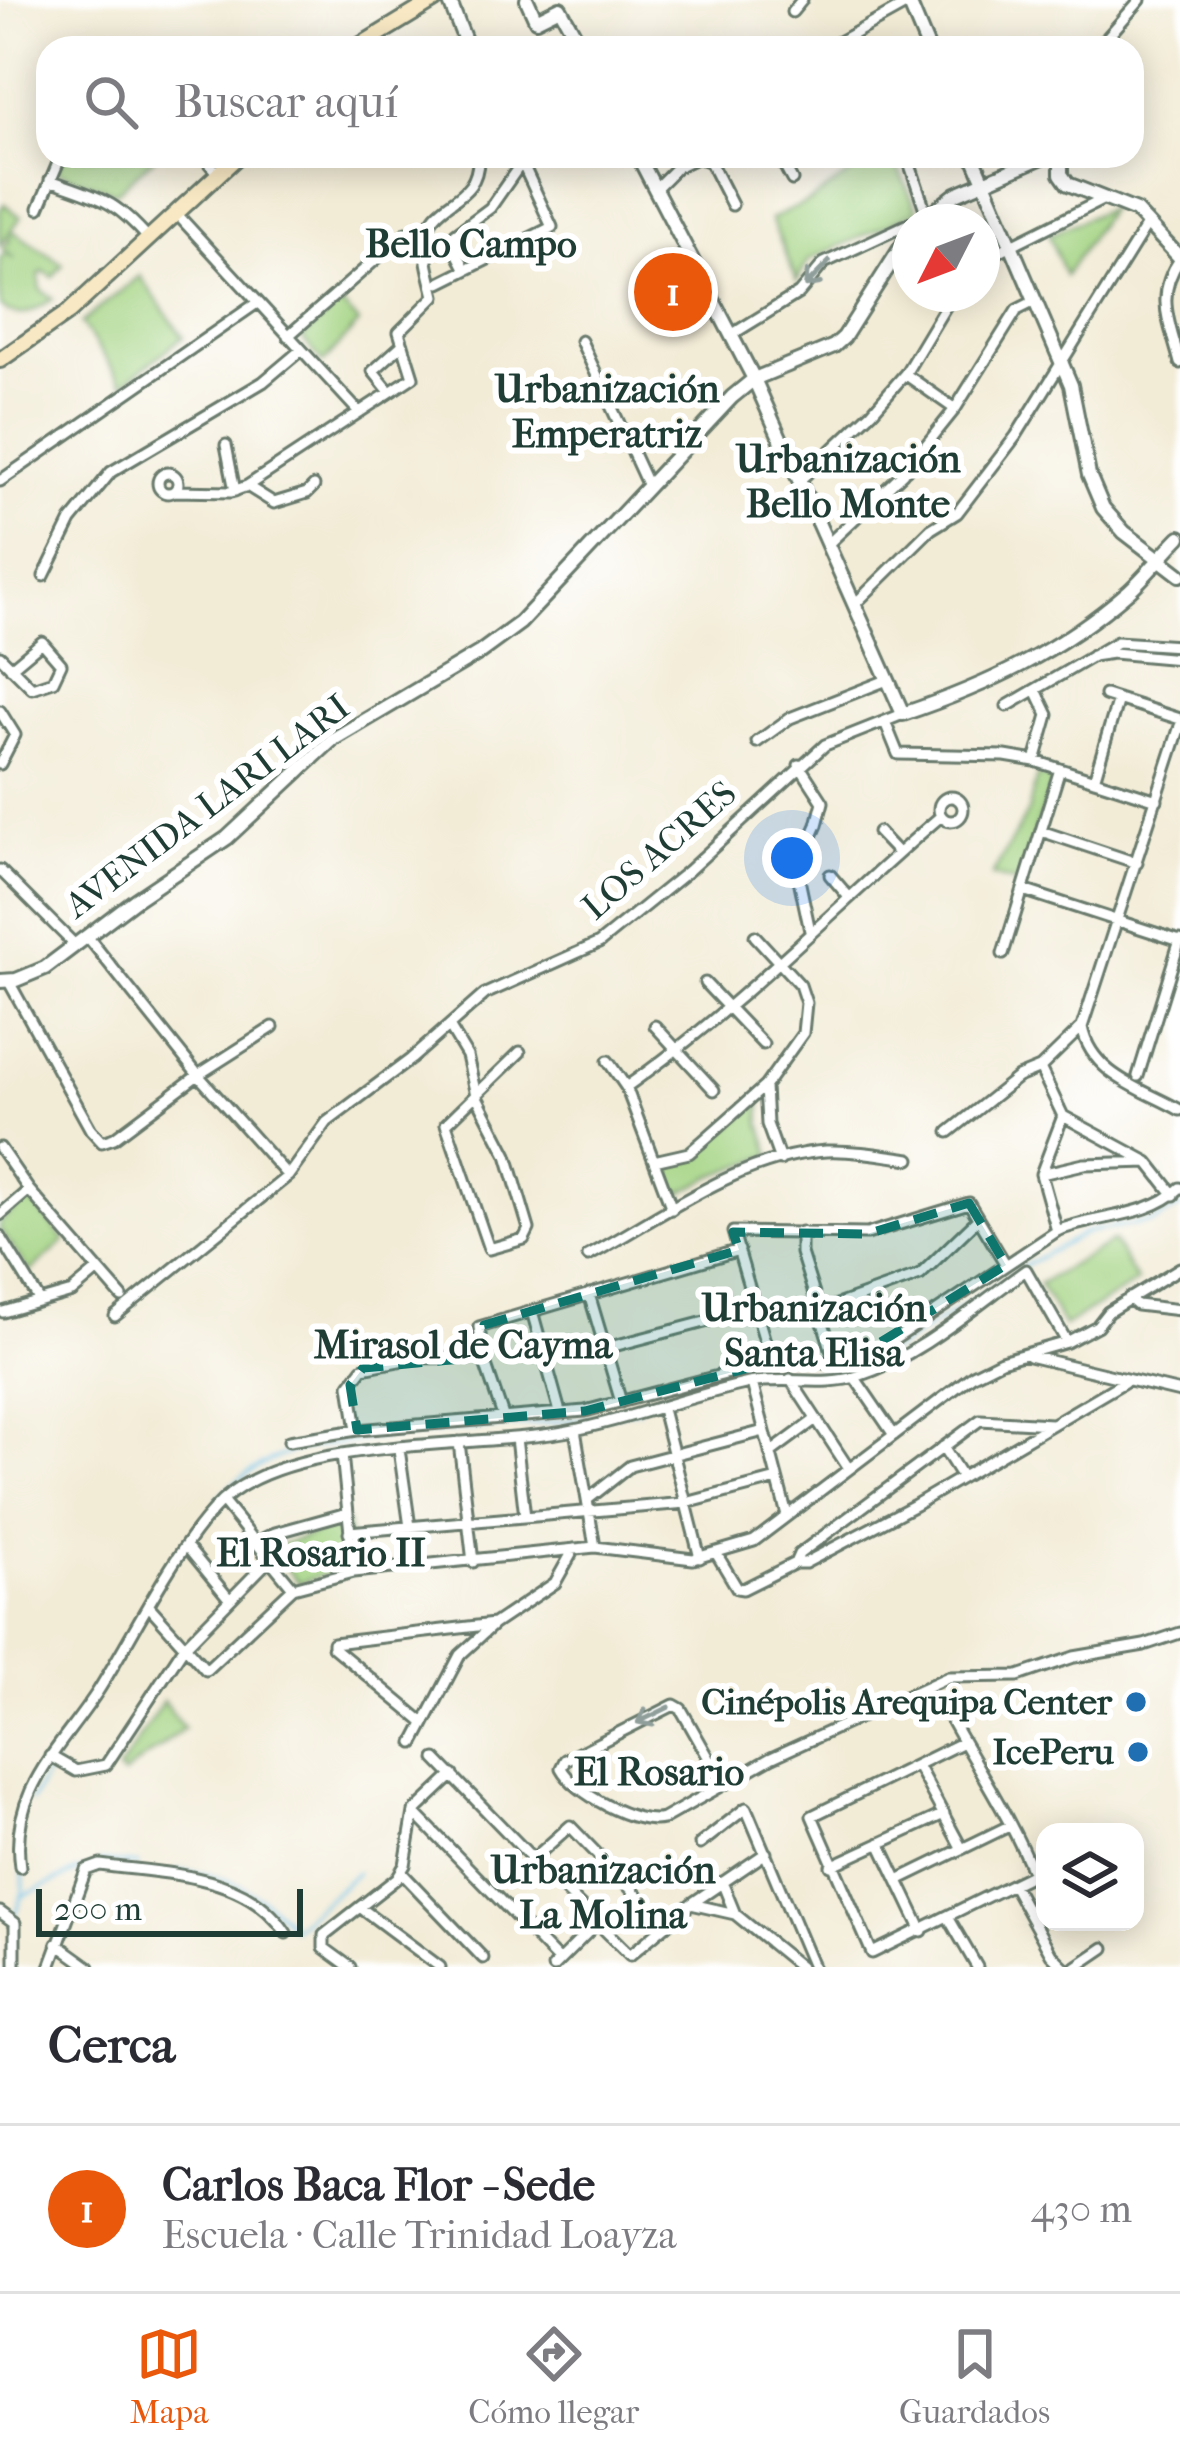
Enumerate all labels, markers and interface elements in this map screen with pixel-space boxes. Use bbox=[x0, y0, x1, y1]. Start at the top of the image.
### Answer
search box bbox=[36, 36, 1144, 168]
icon: search bbox=[78, 69, 144, 135]
text: Buscar aquí bbox=[174, 76, 398, 129]
north arrow bbox=[892, 204, 1000, 312]
district label: Bello Campo bbox=[365, 221, 577, 267]
pin: 1 bbox=[634, 247, 712, 337]
one-way arrow bbox=[803, 258, 833, 288]
district label: Urbanización Emperatriz bbox=[494, 366, 720, 457]
district label: Urbanización Bello Monte bbox=[735, 436, 961, 527]
street label: AVENIDA LARI LARI bbox=[55, 685, 357, 928]
street label: LOS ACRES bbox=[574, 772, 744, 928]
your location bbox=[762, 828, 822, 888]
district label: Urbanización Santa Elisa bbox=[701, 1285, 927, 1376]
district label: Mirasol de Cayma bbox=[314, 1322, 613, 1368]
district label: El Rosario II bbox=[216, 1530, 426, 1576]
place label: Cinépolis Arequipa Center bbox=[701, 1681, 1113, 1723]
marker: Cinépolis Arequipa Center bbox=[1123, 1689, 1149, 1715]
one-way arrow bbox=[636, 1705, 672, 1727]
place label: IcePeru bbox=[992, 1731, 1115, 1773]
marker: IcePeru bbox=[1125, 1739, 1151, 1765]
district label: El Rosario bbox=[574, 1749, 744, 1795]
map controls bbox=[1036, 1823, 1144, 1931]
button: layers bbox=[1036, 1823, 1144, 1931]
district label: Urbanización La Molina bbox=[490, 1847, 716, 1938]
scale bar bbox=[36, 1883, 303, 1936]
text: 200 m bbox=[54, 1890, 142, 1929]
text: Cerca bbox=[48, 2015, 175, 2075]
text: Carlos Baca Flor - Sede bbox=[162, 2159, 595, 2212]
text: 1 bbox=[80, 2186, 94, 2232]
text: 430 m bbox=[1031, 2186, 1132, 2232]
text: Escuela · Calle Trinidad Loayza bbox=[162, 2212, 677, 2258]
tab: Mapa bbox=[130, 2321, 208, 2432]
tab: Cómo llegar bbox=[468, 2321, 639, 2432]
tab: Guardados bbox=[899, 2321, 1050, 2432]

